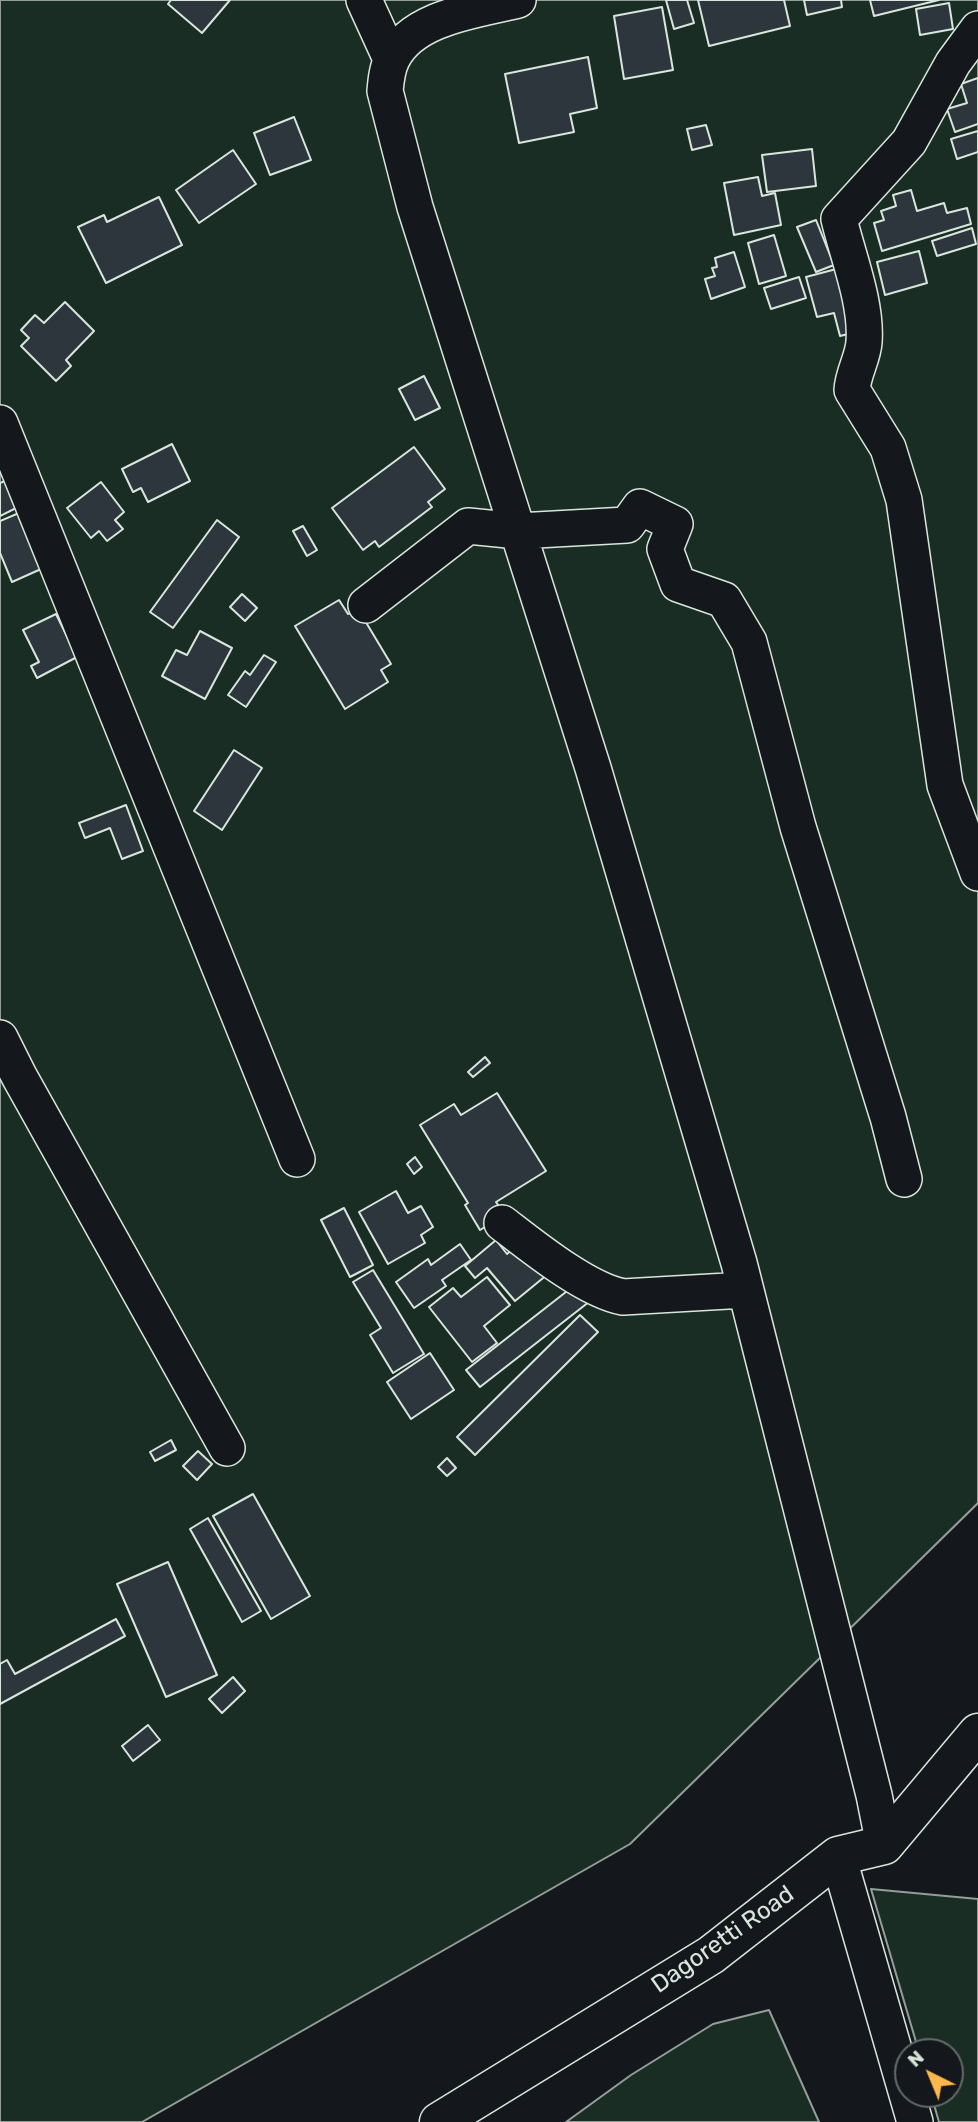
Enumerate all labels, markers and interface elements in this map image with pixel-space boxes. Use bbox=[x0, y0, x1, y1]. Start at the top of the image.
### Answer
street label: Dagoretti Road bbox=[646, 1880, 800, 2000]
north arrow bbox=[894, 2038, 964, 2108]
text: N bbox=[903, 2046, 929, 2072]

